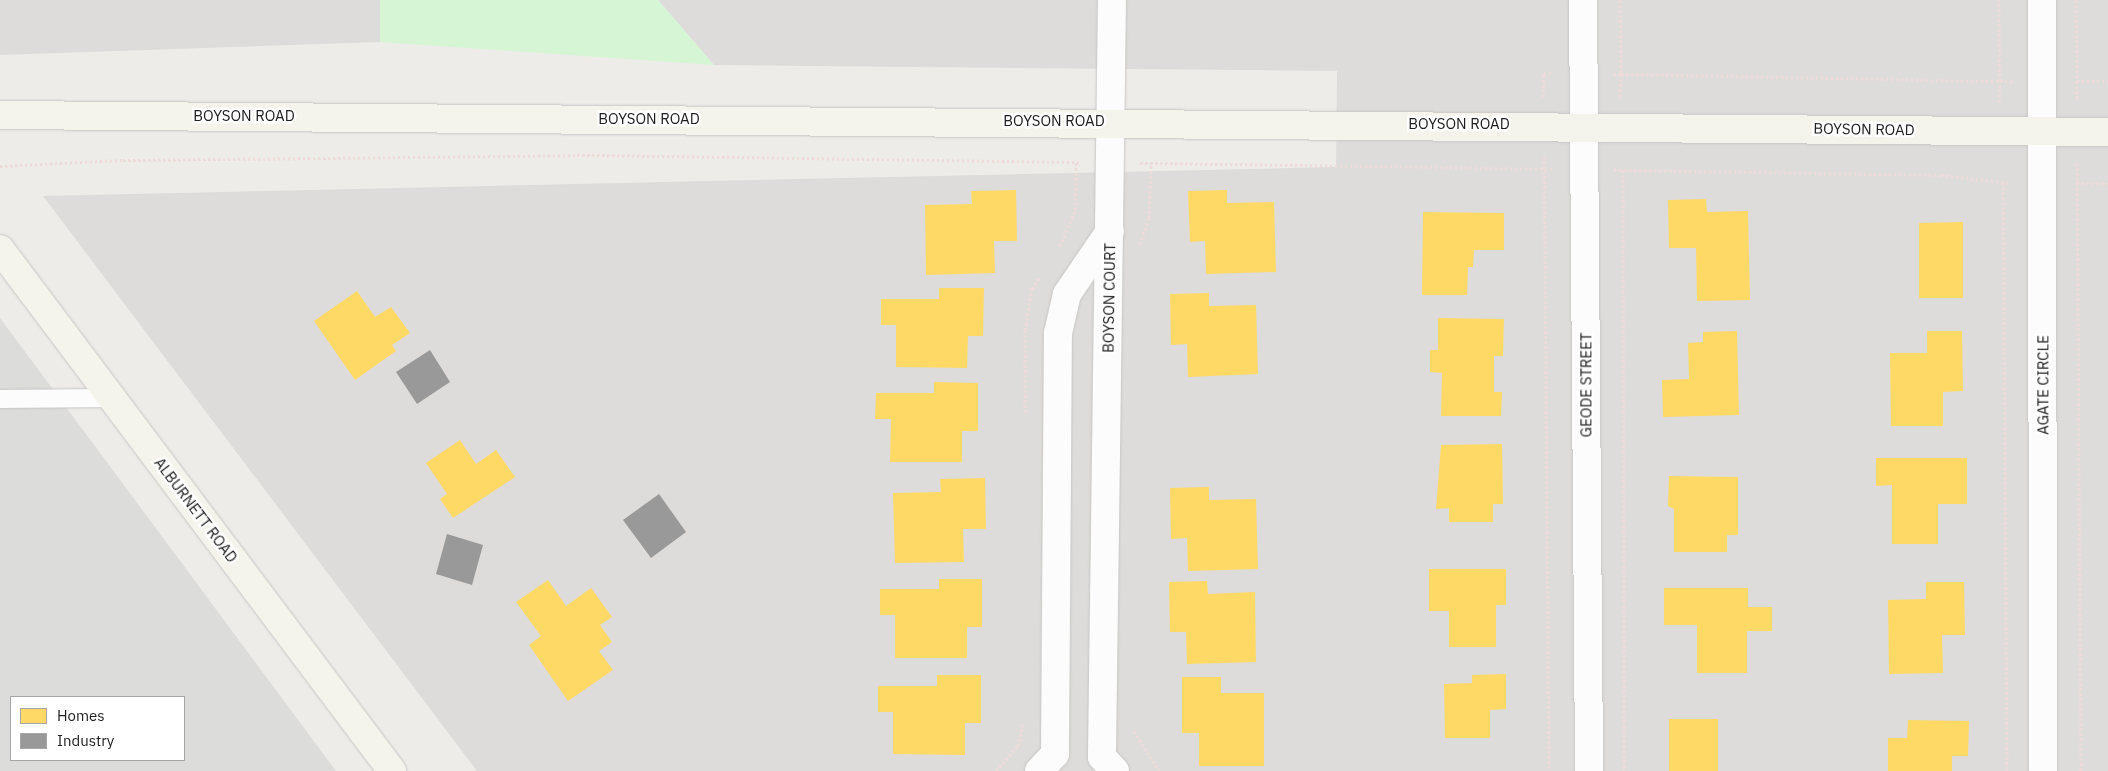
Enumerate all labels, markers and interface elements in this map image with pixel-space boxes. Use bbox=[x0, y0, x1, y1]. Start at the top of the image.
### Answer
street label: BOYSON ROAD bbox=[193, 107, 295, 125]
street label: BOYSON ROAD bbox=[598, 110, 700, 128]
street label: BOYSON ROAD bbox=[1003, 112, 1105, 130]
street label: BOYSON ROAD bbox=[1408, 115, 1510, 133]
street label: BOYSON ROAD bbox=[1813, 119, 1915, 139]
street label: BOYSON COURT bbox=[1099, 243, 1119, 353]
street label: GEODE STREET bbox=[1577, 333, 1595, 437]
street label: AGATE CIRCLE bbox=[2034, 335, 2052, 435]
street label: ALBURNETT ROAD bbox=[151, 454, 241, 566]
legend bbox=[10, 696, 185, 761]
text: Homes bbox=[57, 706, 105, 725]
text: Industry bbox=[57, 731, 114, 750]

